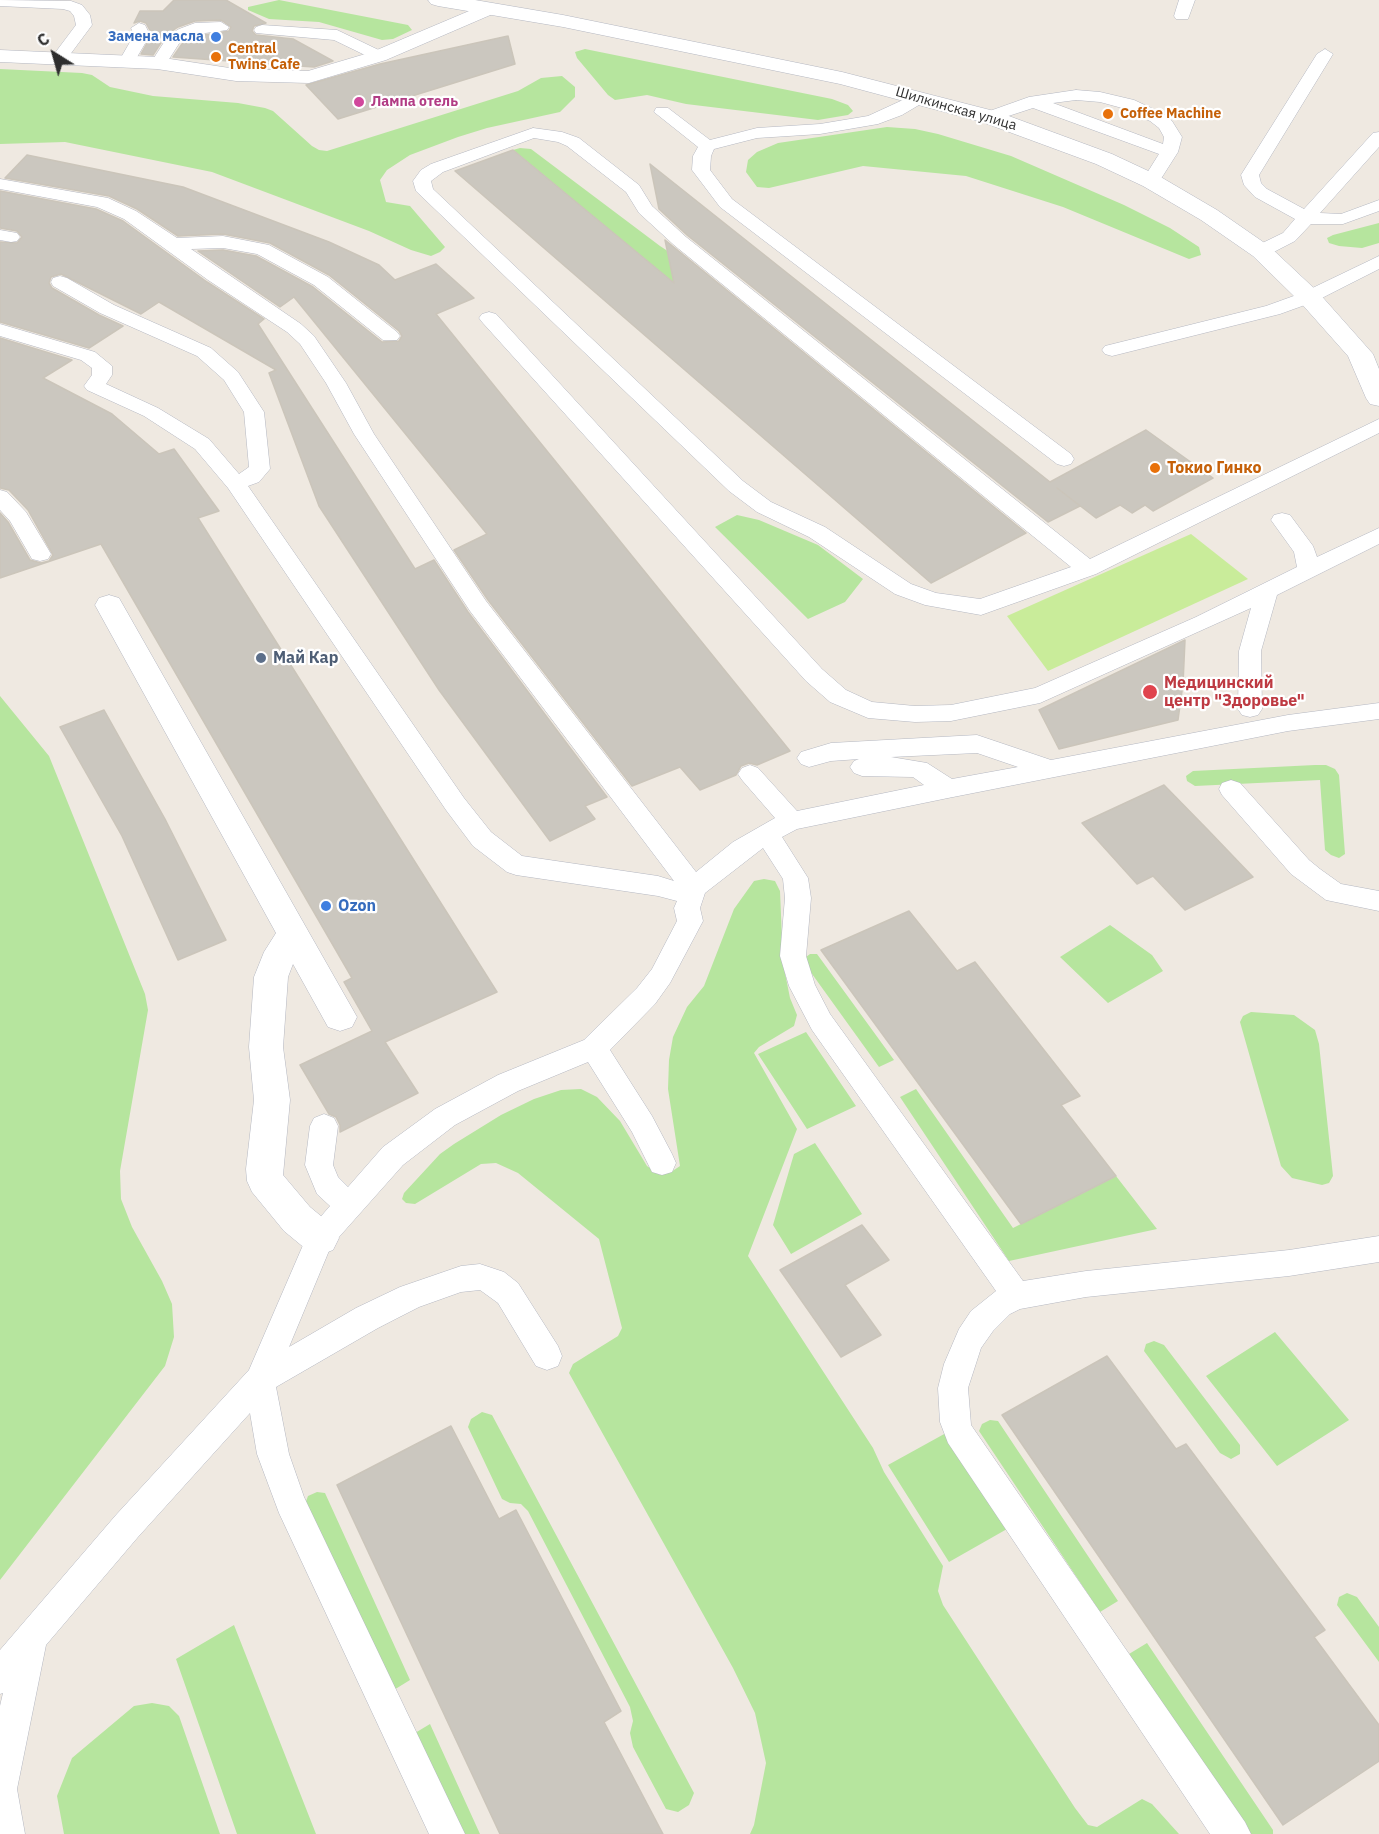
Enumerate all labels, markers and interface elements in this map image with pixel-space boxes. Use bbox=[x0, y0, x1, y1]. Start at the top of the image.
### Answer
north arrow bbox=[24, 24, 84, 84]
text: С bbox=[33, 29, 53, 51]
place label: Замена масла bbox=[108, 29, 204, 45]
marker: Замена масла bbox=[209, 30, 223, 44]
place label: Central Twins Cafe bbox=[228, 41, 300, 74]
marker: Central Twins Cafe bbox=[209, 50, 223, 64]
street label: Шилкинская улица bbox=[893, 84, 1019, 134]
place label: Лампа отель bbox=[371, 94, 458, 110]
marker: Лампа отель bbox=[352, 95, 366, 109]
place label: Coffee Machine bbox=[1120, 106, 1221, 122]
marker: Coffee Machine bbox=[1101, 107, 1115, 121]
place label: Токио Гинко bbox=[1167, 458, 1262, 478]
marker: Токио Гинко bbox=[1148, 461, 1162, 475]
place label: Май Кар bbox=[273, 648, 338, 668]
marker: Май Кар bbox=[254, 651, 268, 665]
place label: Медицинский центр "Здоровье" bbox=[1164, 673, 1305, 711]
marker: Медицинский центр "Здоровье" bbox=[1141, 683, 1159, 701]
place label: Ozon bbox=[338, 896, 376, 916]
marker: Ozon bbox=[319, 899, 333, 913]

